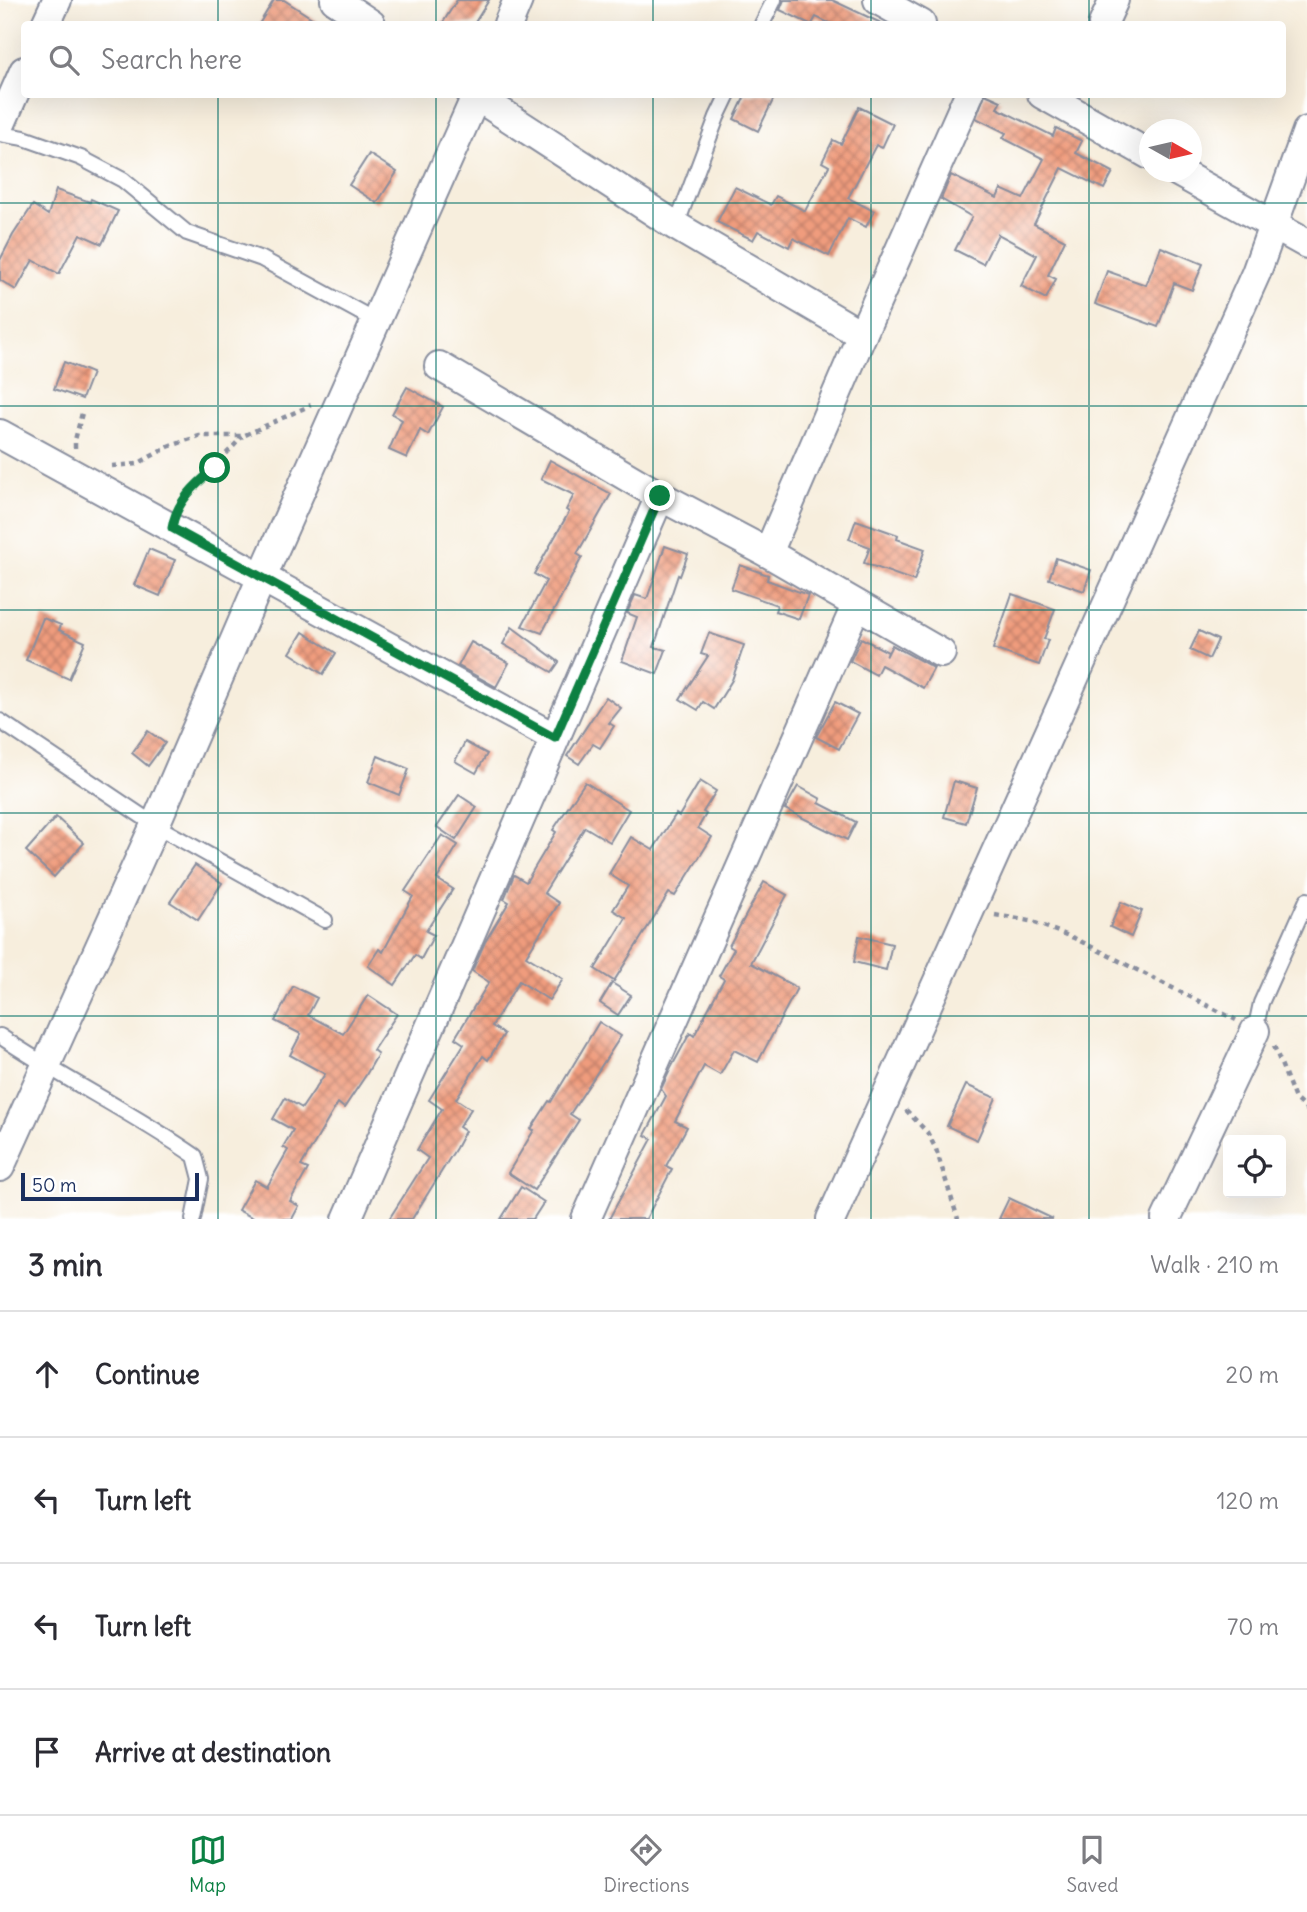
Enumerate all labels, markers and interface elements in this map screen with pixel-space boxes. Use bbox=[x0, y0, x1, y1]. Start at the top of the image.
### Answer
search box bbox=[21, 21, 1286, 98]
icon: search bbox=[45, 41, 83, 79]
text: Search here bbox=[101, 43, 242, 76]
north arrow bbox=[1139, 119, 1202, 182]
route start bbox=[199, 452, 230, 483]
route end bbox=[644, 480, 675, 511]
map controls bbox=[1223, 1135, 1286, 1198]
button: locate bbox=[1223, 1135, 1286, 1198]
scale bar bbox=[21, 1170, 200, 1202]
text: 50 m bbox=[32, 1173, 77, 1197]
text: 3 min bbox=[28, 1246, 103, 1284]
text: Walk · 210 m bbox=[1150, 1250, 1279, 1279]
icon: ahead bbox=[28, 1355, 66, 1393]
text: Continue bbox=[95, 1358, 200, 1391]
text: 20 m bbox=[1226, 1360, 1279, 1389]
icon: left bbox=[28, 1481, 66, 1519]
text: Turn left bbox=[95, 1484, 191, 1517]
text: 120 m bbox=[1216, 1486, 1279, 1515]
icon: left bbox=[28, 1607, 66, 1645]
text: Turn left bbox=[95, 1610, 191, 1643]
text: 70 m bbox=[1227, 1612, 1279, 1641]
icon: arrive bbox=[28, 1733, 66, 1771]
text: Arrive at destination bbox=[95, 1736, 331, 1769]
tab: Map bbox=[189, 1831, 227, 1897]
tab: Directions bbox=[604, 1831, 689, 1897]
tab: Saved bbox=[1066, 1831, 1118, 1897]

